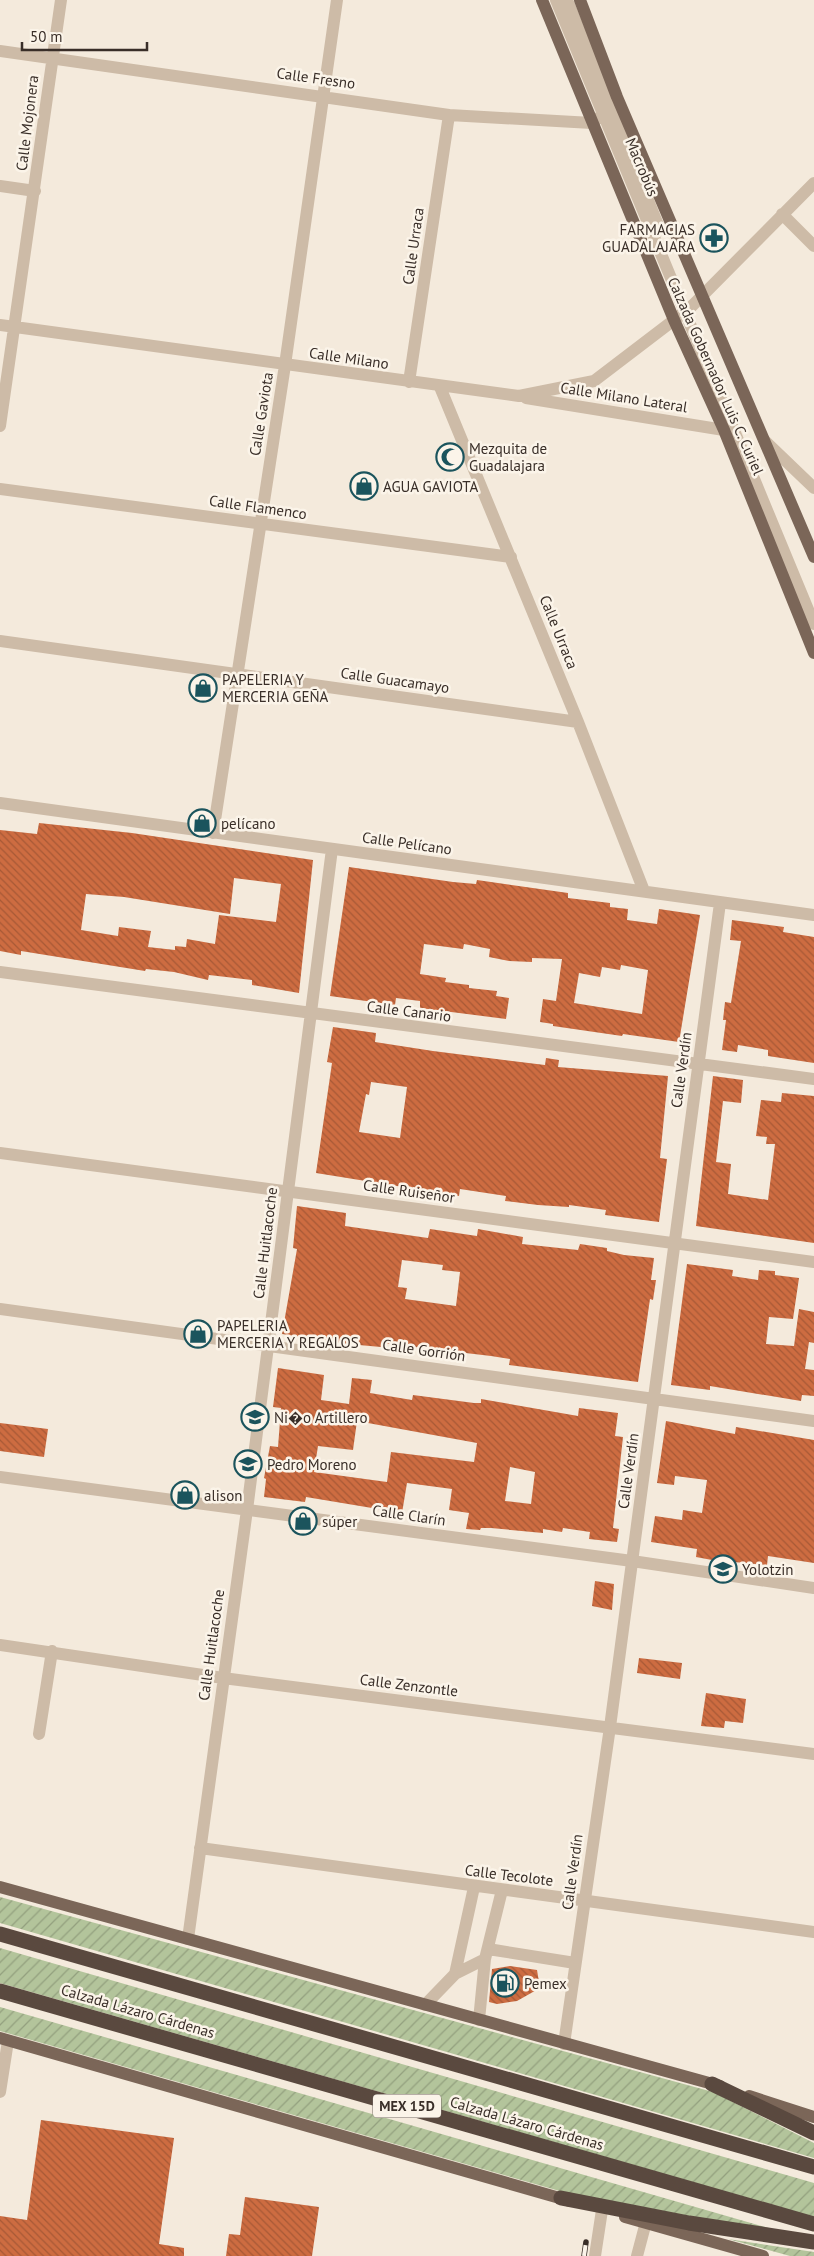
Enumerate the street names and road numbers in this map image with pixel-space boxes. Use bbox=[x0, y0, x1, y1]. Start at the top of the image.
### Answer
street label: Calle Fresno bbox=[275, 63, 357, 93]
street label: Calle Mojonera bbox=[12, 74, 42, 172]
street label: Macrobús bbox=[621, 135, 663, 199]
street label: Calle Urraca bbox=[398, 206, 428, 286]
street label: Calzada Gobernador Luis C. Curiel bbox=[664, 274, 769, 478]
street label: Calle Milano bbox=[308, 343, 390, 373]
street label: Calle Gaviota bbox=[245, 371, 277, 457]
street label: Calle Milano Lateral bbox=[559, 378, 690, 417]
street label: Calle Flamenco bbox=[208, 491, 308, 523]
street label: Calle Urraca bbox=[536, 592, 582, 672]
street label: Calle Guacamayo bbox=[339, 663, 451, 697]
street label: Calle Pelícano bbox=[361, 827, 453, 859]
street label: Calle Canario bbox=[366, 996, 452, 1026]
street label: Calle Verdín bbox=[666, 1031, 696, 1109]
street label: Calle Ruiseñor bbox=[362, 1175, 456, 1207]
street label: Calle Huitlacoche bbox=[249, 1186, 281, 1300]
street label: Calle Gorrión bbox=[381, 1335, 467, 1365]
street label: Calle Verdín bbox=[613, 1432, 643, 1510]
street label: Calle Clarín bbox=[371, 1500, 447, 1530]
street label: Calle Huitlacoche bbox=[194, 1588, 228, 1702]
street label: Calle Zenzontle bbox=[359, 1670, 459, 1700]
street label: Calle Verdín bbox=[557, 1833, 587, 1911]
street label: Calle Tecolote bbox=[464, 1860, 554, 1890]
street label: Calzada Lázaro Cárdenas bbox=[59, 1980, 217, 2042]
street label: Calzada Lázaro Cárdenas bbox=[448, 2092, 606, 2154]
road number: MEX 15D bbox=[373, 2094, 441, 2118]

